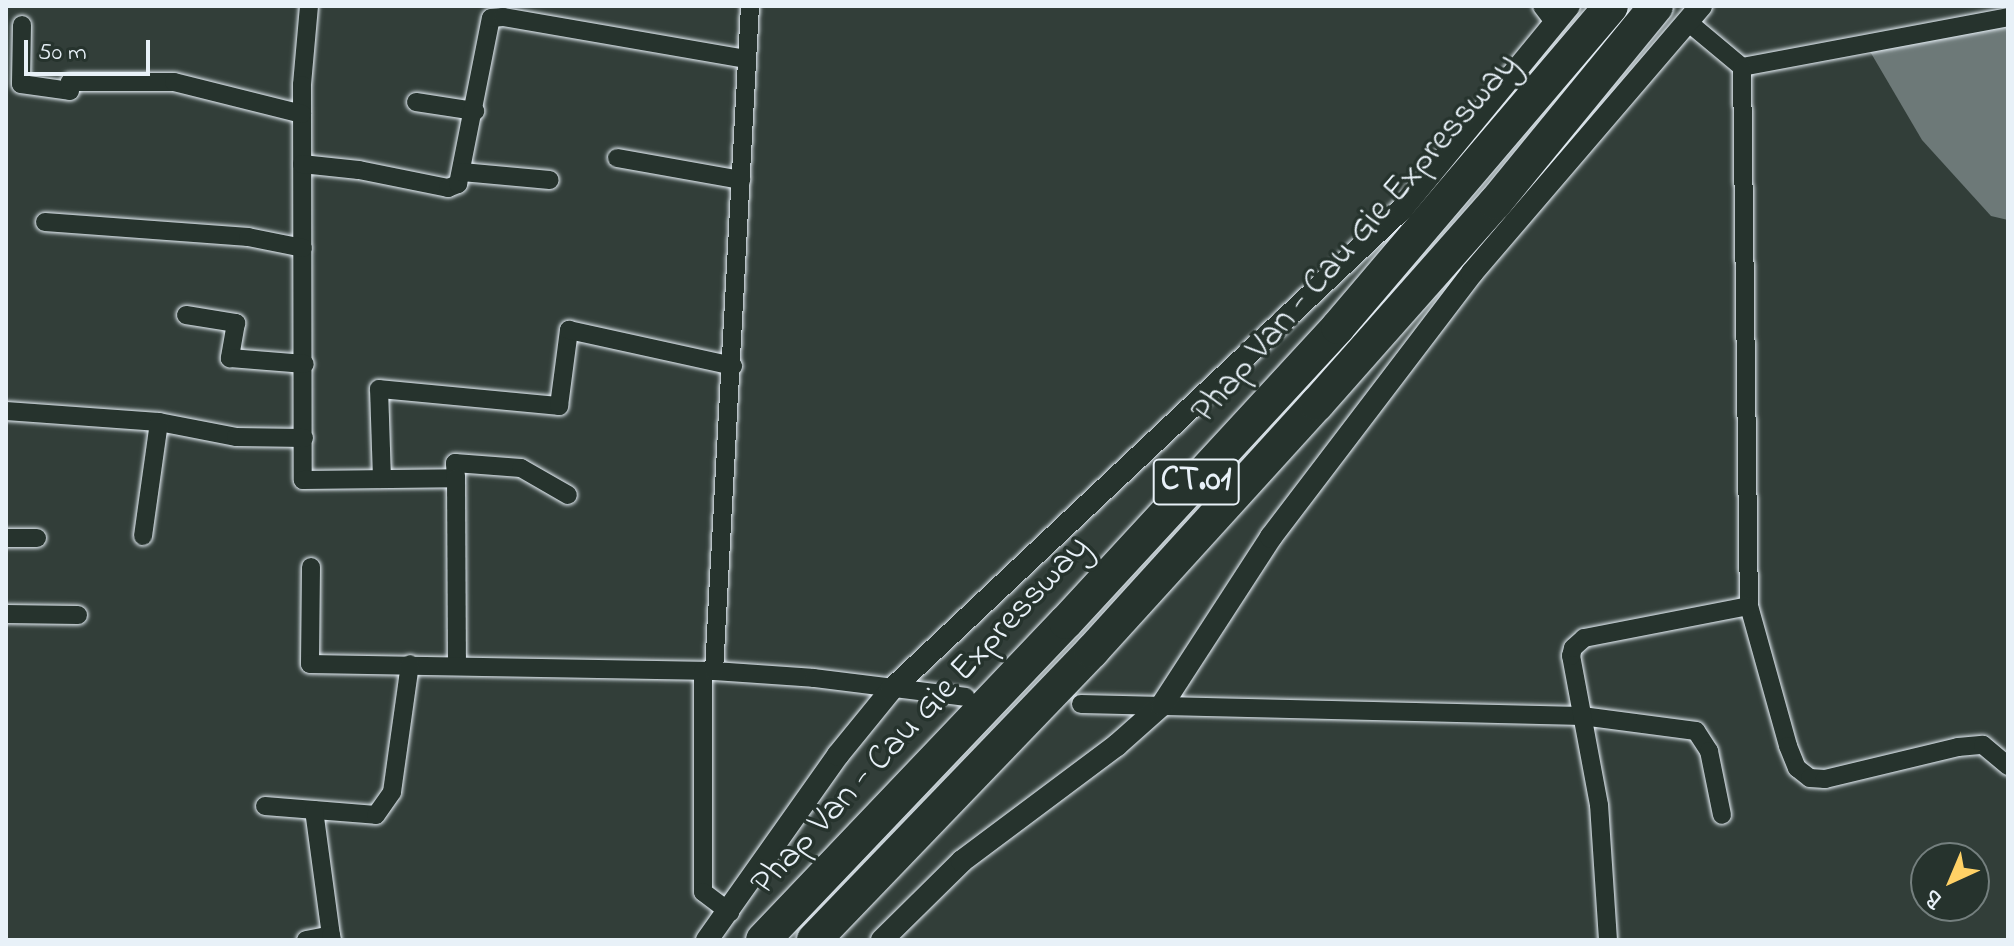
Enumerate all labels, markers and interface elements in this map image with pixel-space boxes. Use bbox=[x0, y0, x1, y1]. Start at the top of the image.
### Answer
scale bar bbox=[28, 24, 154, 74]
text: 50 m bbox=[38, 36, 87, 71]
street label: Phap Van - Cau Gie Expressway bbox=[1183, 45, 1529, 433]
road number: CT.01 bbox=[1152, 452, 1240, 512]
street label: Phap Van - Cau Gie Expressway bbox=[743, 527, 1099, 905]
north arrow bbox=[1910, 842, 1990, 922]
text: B bbox=[1918, 881, 1951, 914]

